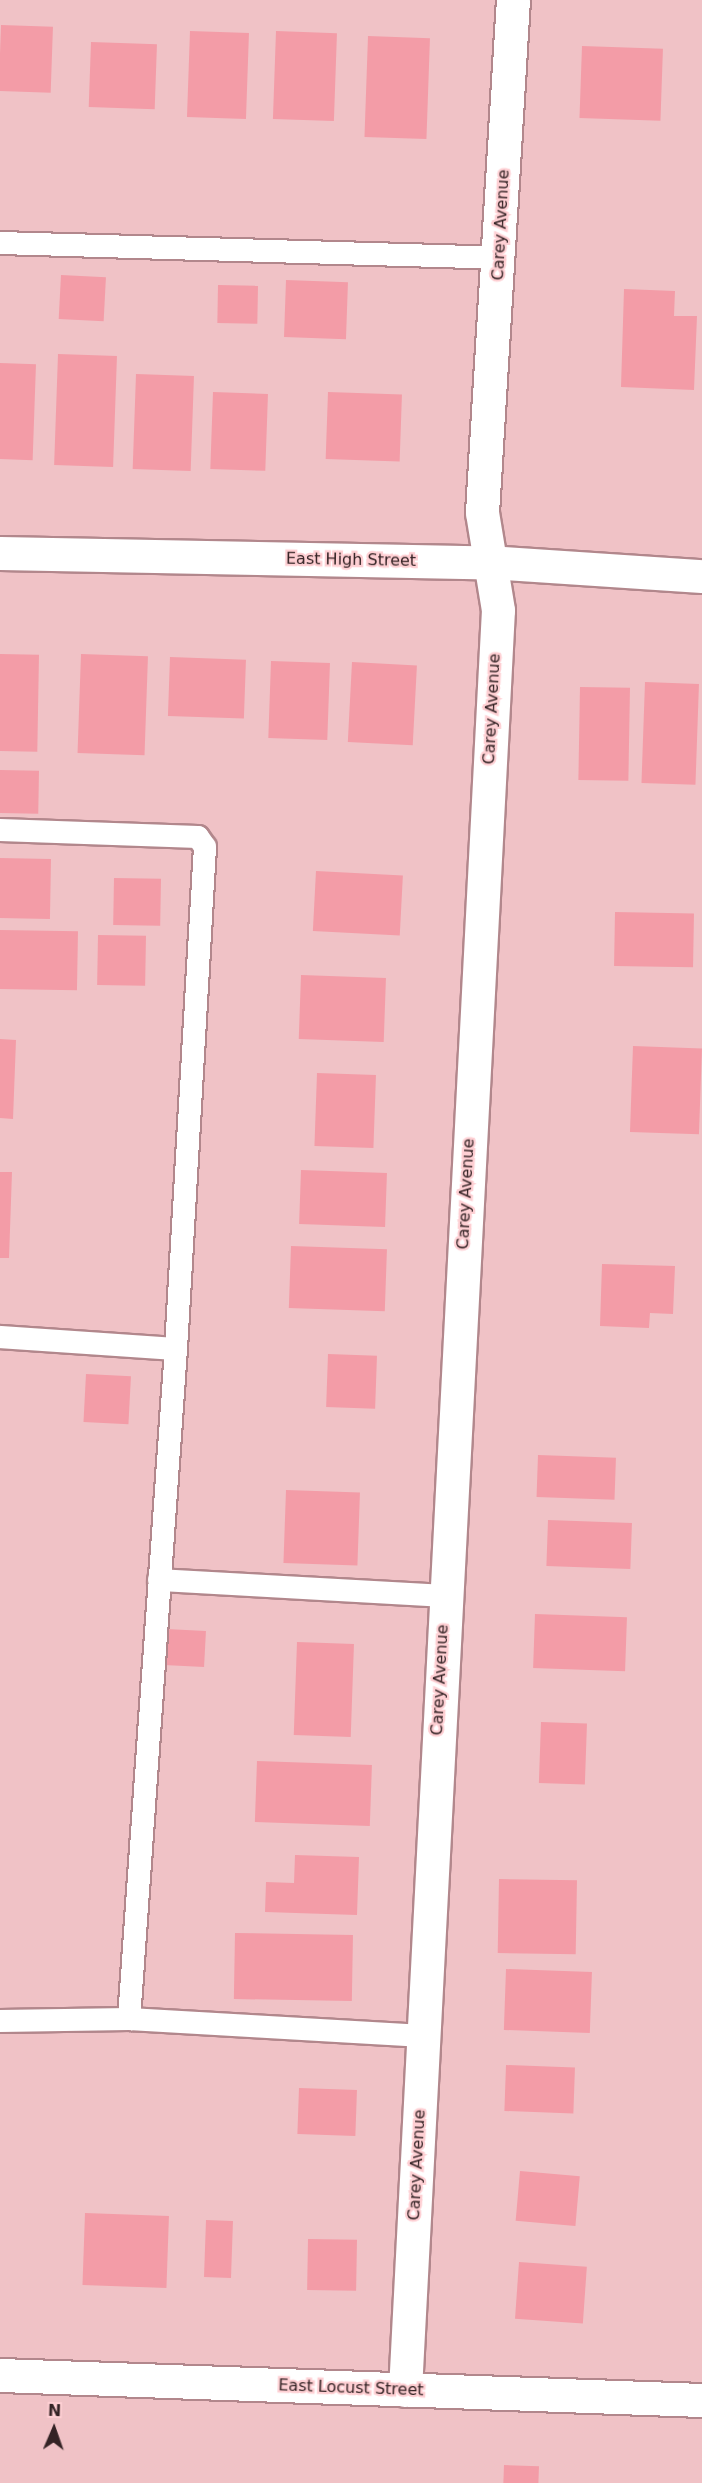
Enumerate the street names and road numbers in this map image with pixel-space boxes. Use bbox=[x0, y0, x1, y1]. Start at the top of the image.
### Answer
street label: Carey Avenue bbox=[489, 169, 513, 281]
street label: East High Street bbox=[286, 549, 416, 571]
street label: Carey Avenue bbox=[480, 653, 504, 765]
street label: Carey Avenue bbox=[454, 1138, 478, 1250]
street label: Carey Avenue bbox=[428, 1624, 452, 1736]
street label: Carey Avenue bbox=[405, 2109, 429, 2221]
street label: East Locust Street bbox=[278, 2376, 424, 2400]

